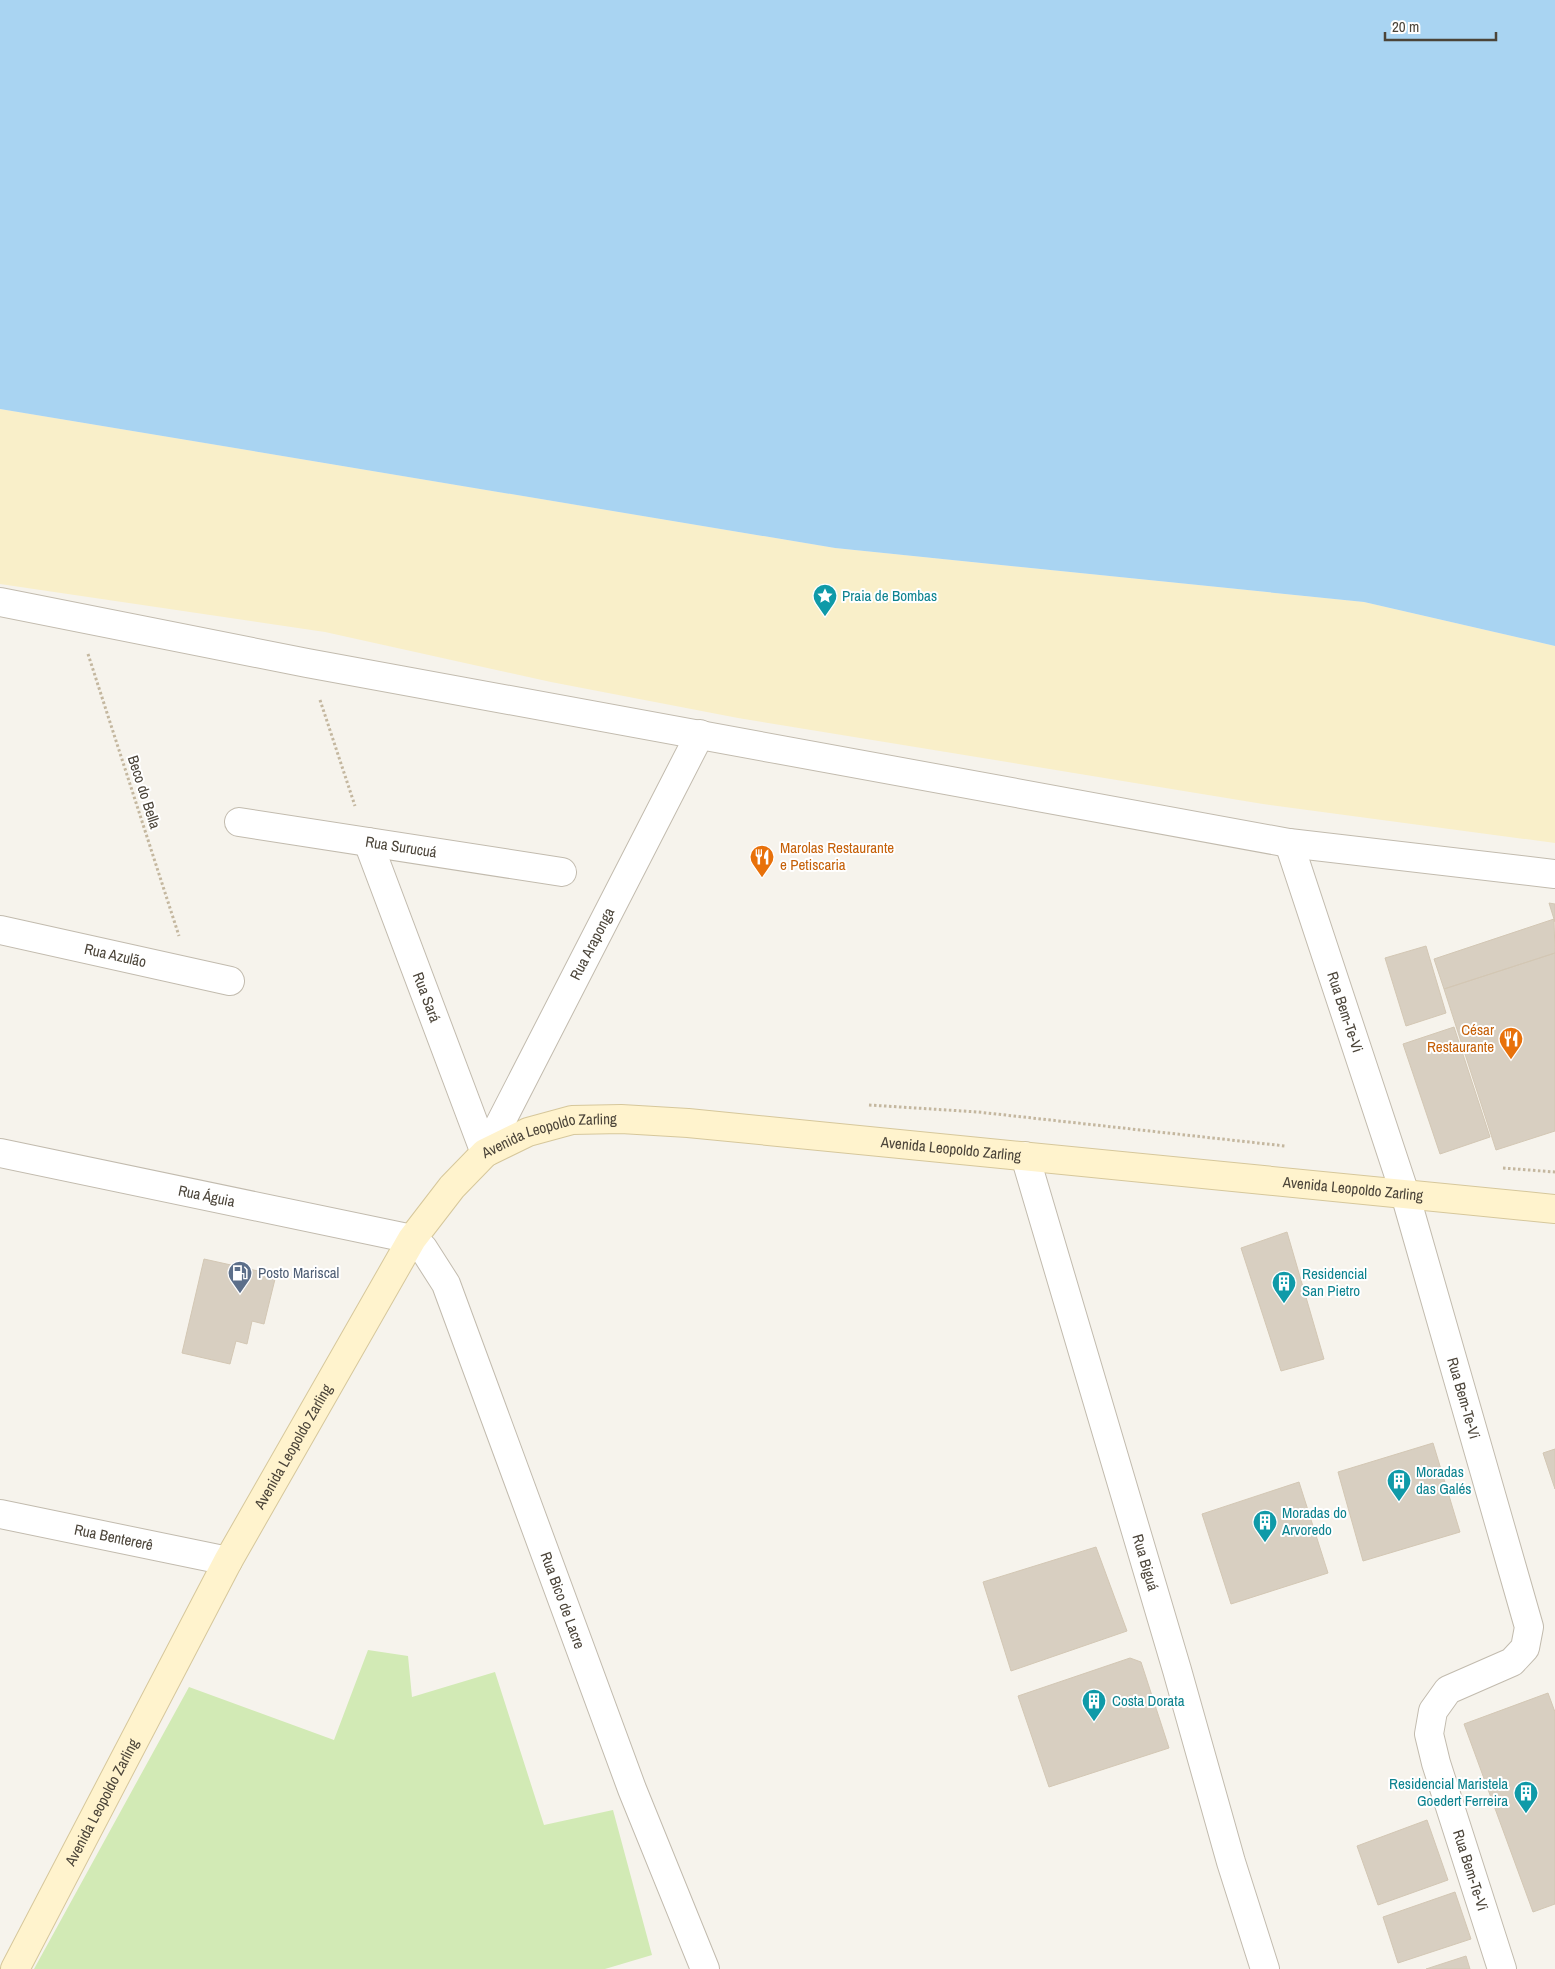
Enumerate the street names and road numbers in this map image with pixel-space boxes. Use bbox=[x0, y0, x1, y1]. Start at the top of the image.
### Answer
street label: Beco do Bella bbox=[123, 753, 166, 831]
street label: Rua Surucuá bbox=[364, 831, 438, 862]
street label: Rua Araponga bbox=[565, 904, 619, 984]
street label: Rua Azulão bbox=[82, 938, 148, 972]
street label: Rua Sará bbox=[408, 969, 446, 1025]
street label: Rua Bem-Te-Vi bbox=[1322, 969, 1368, 1055]
street label: Avenida Leopoldo Zarling bbox=[477, 1108, 617, 1164]
street label: Avenida Leopoldo Zarling bbox=[879, 1131, 1022, 1166]
street label: Avenida Leopoldo Zarling bbox=[1281, 1171, 1424, 1206]
street label: Rua Águia bbox=[176, 1179, 237, 1212]
street label: Rua Bem-Te-Vi bbox=[1442, 1355, 1486, 1441]
street label: Avenida Leopoldo Zarling bbox=[248, 1380, 337, 1514]
street label: Rua Bentererê bbox=[72, 1519, 155, 1555]
street label: Rua Biguá bbox=[1127, 1532, 1164, 1593]
street label: Rua Bico de Lacre bbox=[536, 1549, 591, 1652]
street label: Avenida Leopoldo Zarling bbox=[59, 1735, 144, 1870]
street label: Rua Bem-Te-Vi bbox=[1448, 1827, 1494, 1913]

